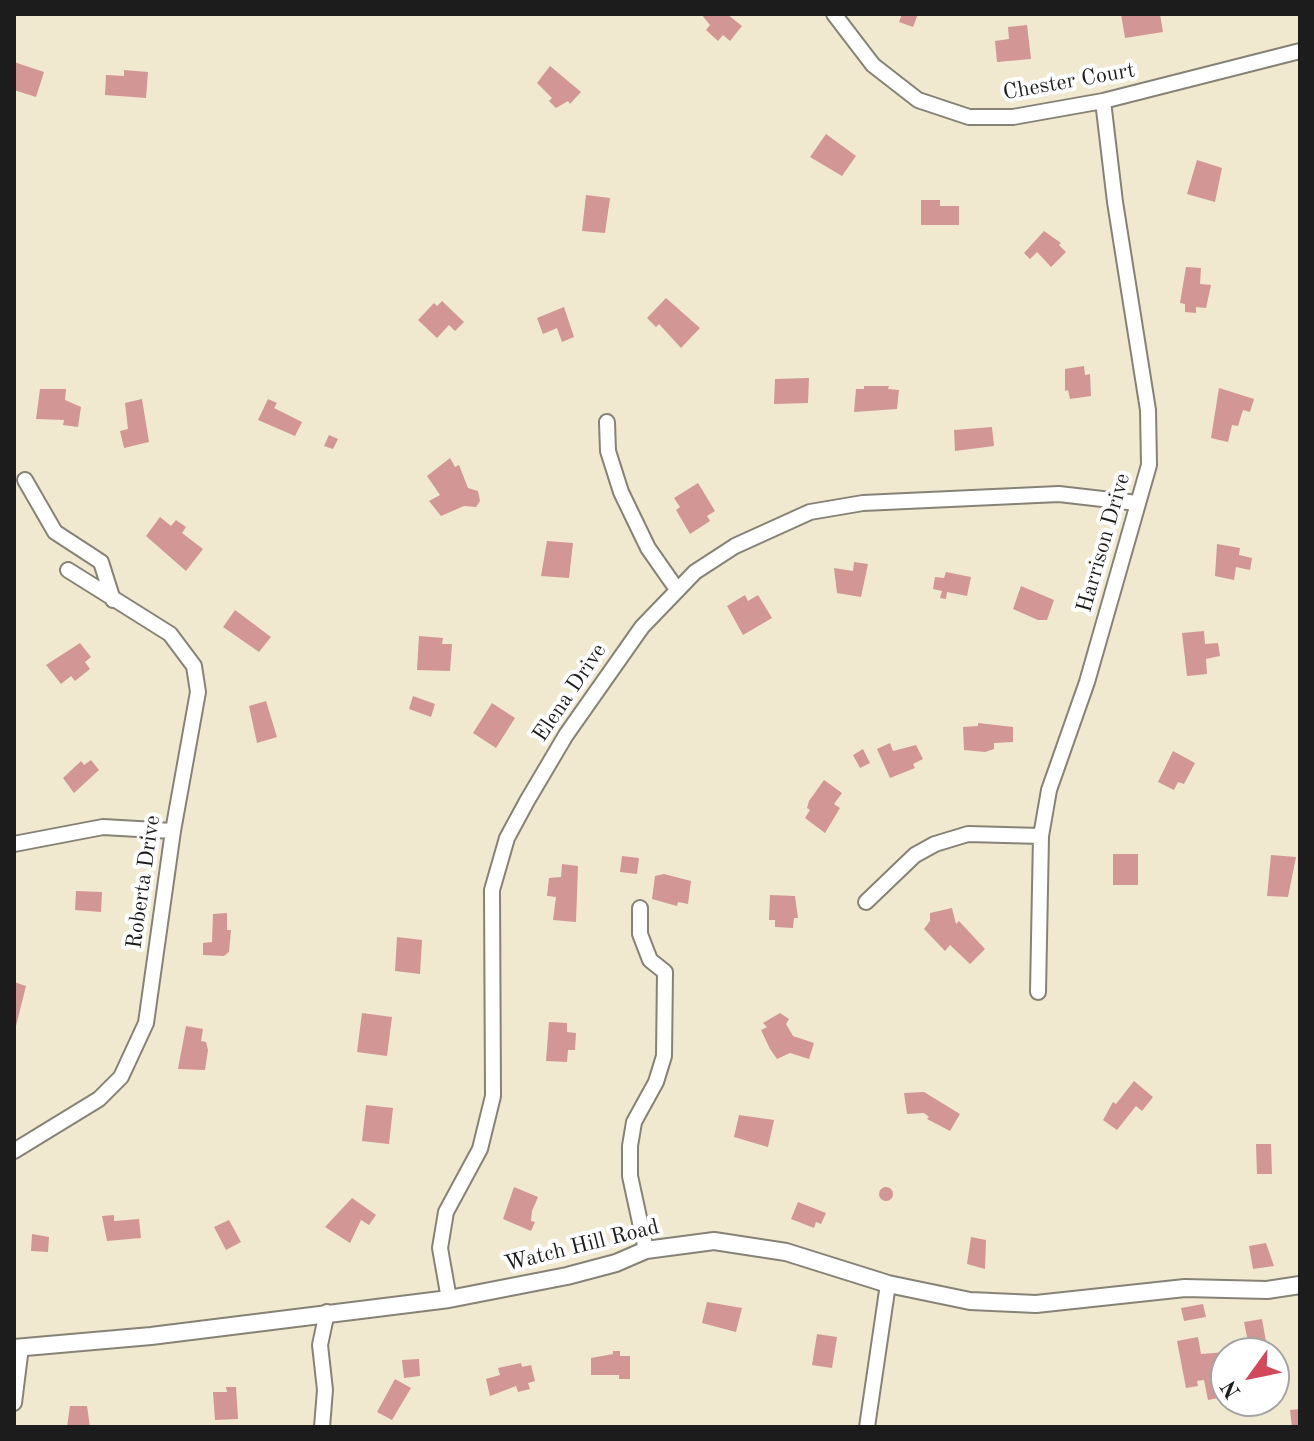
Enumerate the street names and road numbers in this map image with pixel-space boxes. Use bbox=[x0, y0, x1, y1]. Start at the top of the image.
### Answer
street label: Chester Court bbox=[1001, 57, 1137, 107]
street label: Harrison Drive bbox=[1072, 470, 1136, 616]
street label: Elena Drive bbox=[527, 639, 613, 747]
street label: Roberta Drive bbox=[122, 813, 166, 951]
street label: Watch Hill Road bbox=[502, 1214, 662, 1278]

